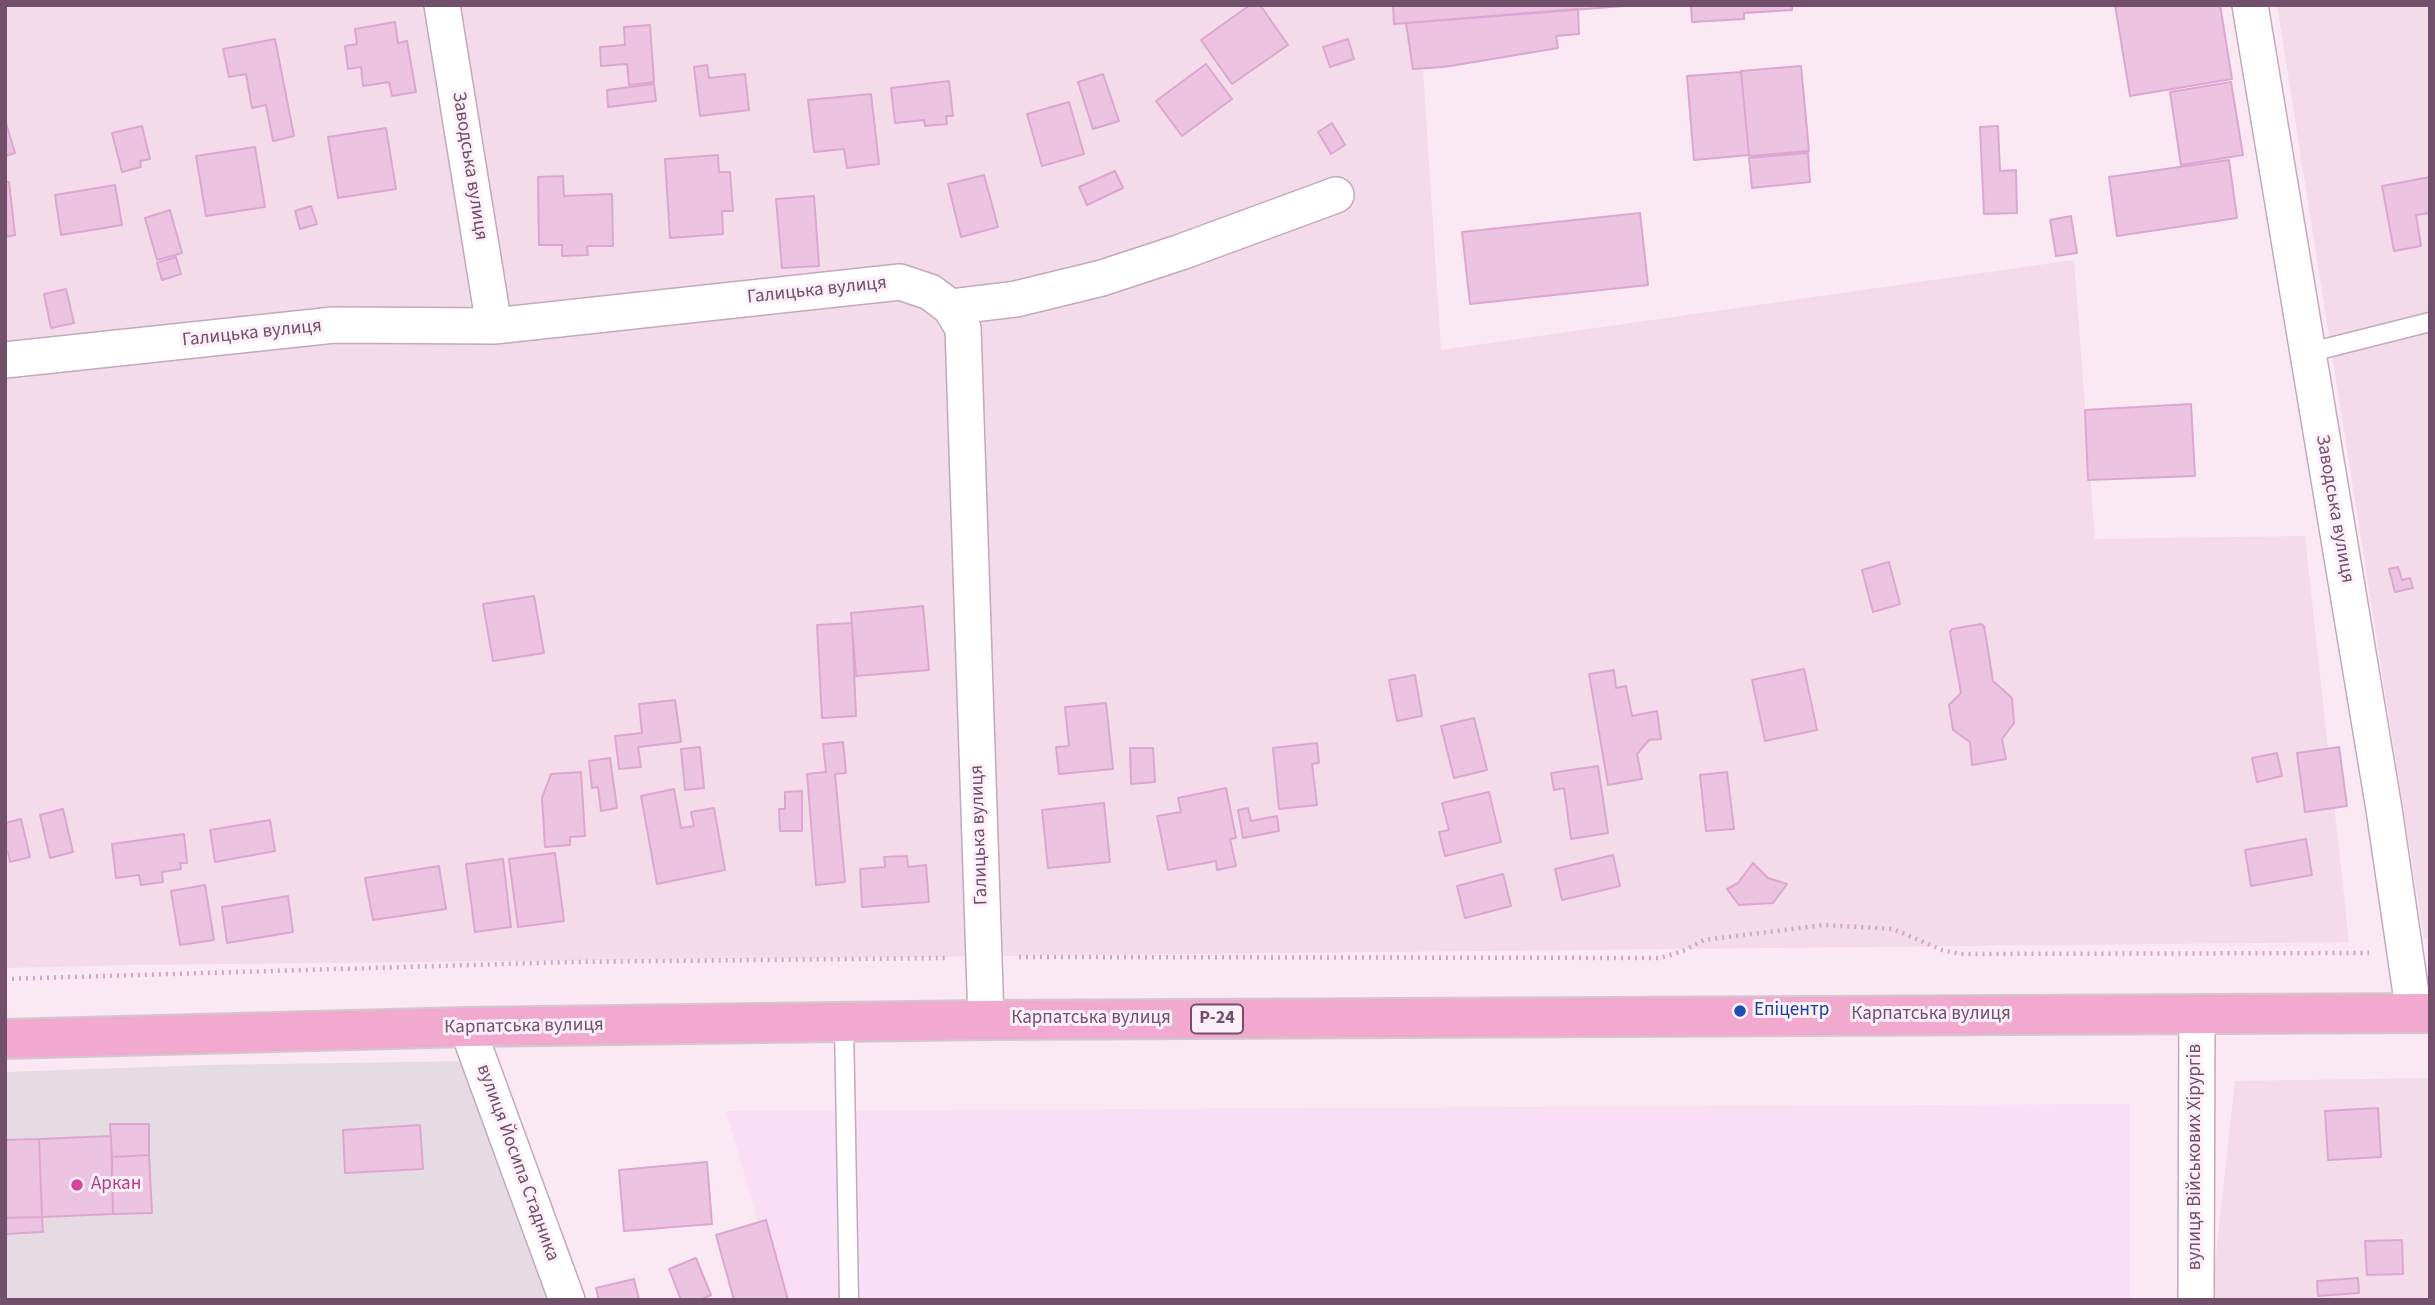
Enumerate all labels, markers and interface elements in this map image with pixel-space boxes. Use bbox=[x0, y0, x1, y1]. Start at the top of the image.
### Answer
street label: Заводська вулиця bbox=[446, 90, 492, 242]
street label: Галицька вулиця bbox=[746, 272, 888, 310]
street label: Галицька вулиця bbox=[181, 315, 323, 353]
street label: Заводська вулиця bbox=[2310, 433, 2358, 585]
street label: Галицька вулиця bbox=[966, 765, 994, 905]
place label: Епіцентр bbox=[1754, 1000, 1829, 1022]
marker: Епіцентр bbox=[1732, 1003, 1748, 1019]
road number: Р-24 bbox=[1191, 1004, 1243, 1034]
street label: Карпатська вулиця bbox=[1851, 1004, 2011, 1026]
street label: Карпатська вулиця bbox=[1011, 1008, 1171, 1030]
street label: Карпатська вулиця bbox=[444, 1014, 604, 1040]
street label: вулиця Військових Хірургів bbox=[2185, 1044, 2207, 1270]
street label: вулиця Йосипа Стадника bbox=[471, 1061, 563, 1265]
place label: Аркан bbox=[91, 1174, 141, 1196]
marker: Аркан bbox=[69, 1177, 85, 1193]

